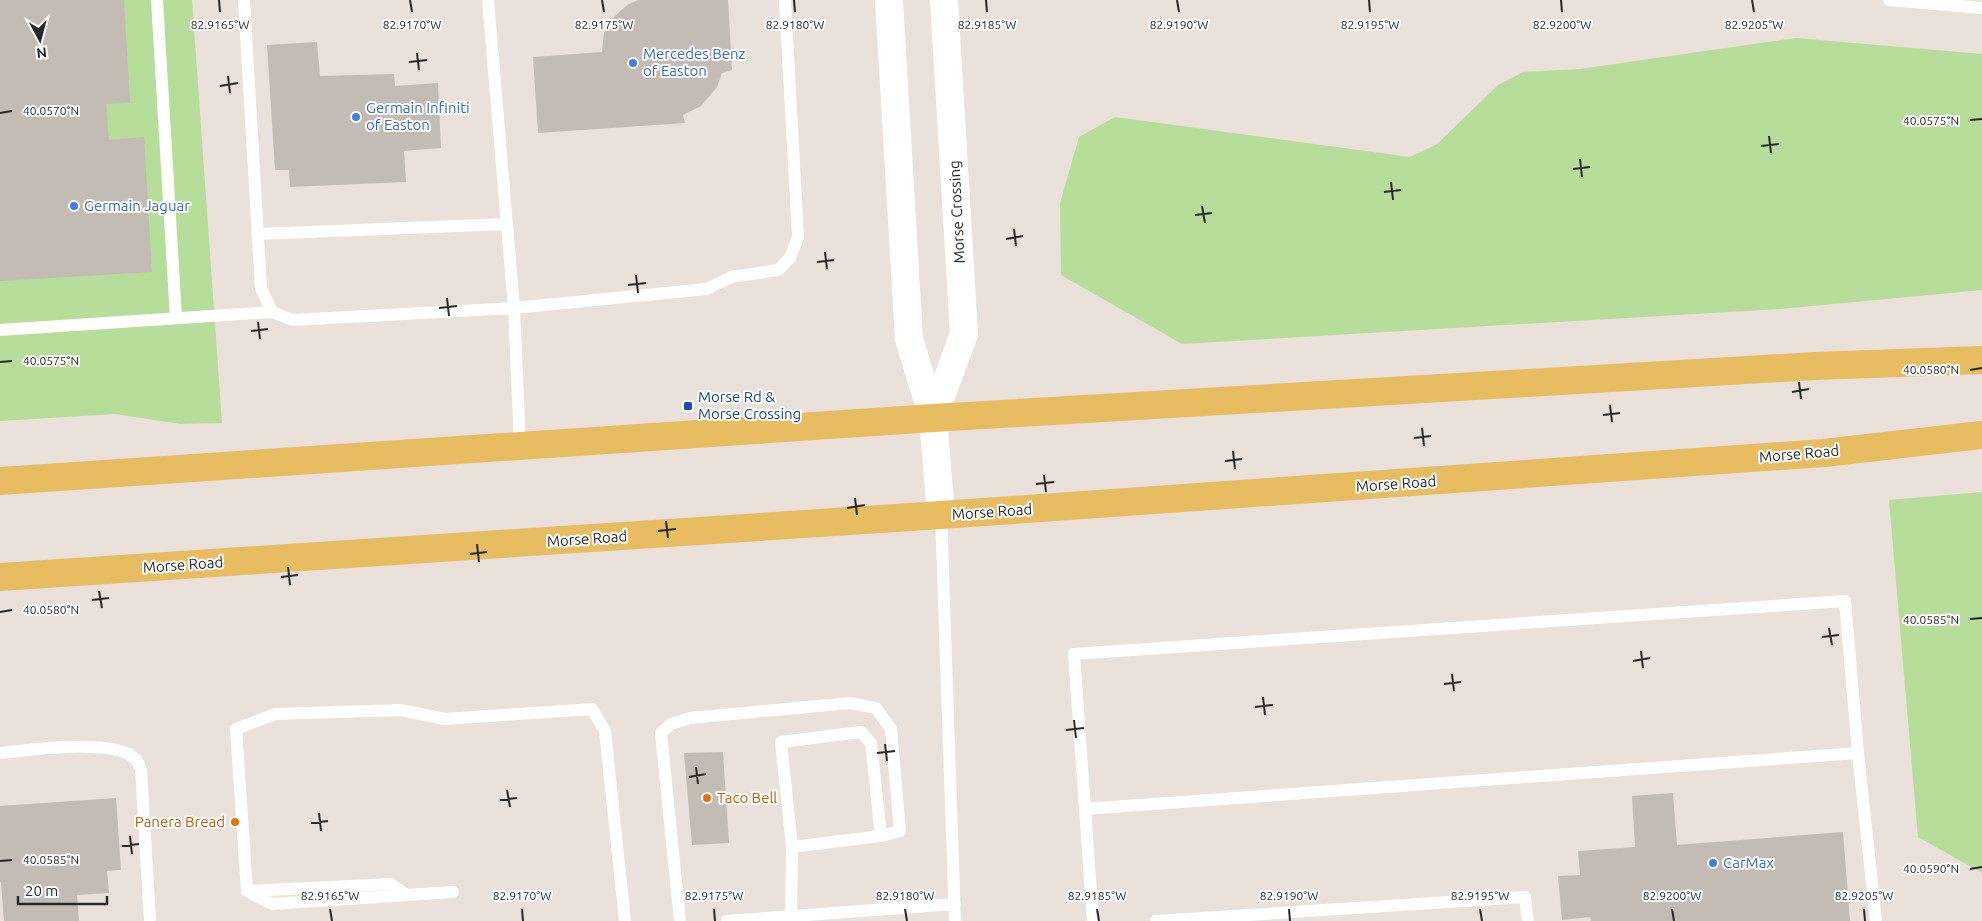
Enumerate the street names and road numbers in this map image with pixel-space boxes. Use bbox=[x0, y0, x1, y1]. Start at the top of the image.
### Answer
street label: Morse Crossing bbox=[945, 160, 968, 264]
street label: Morse Road bbox=[1758, 442, 1840, 465]
street label: Morse Road bbox=[1355, 472, 1437, 495]
street label: Morse Road bbox=[951, 500, 1033, 523]
street label: Morse Road bbox=[546, 527, 628, 550]
street label: Morse Road bbox=[142, 553, 224, 576]

